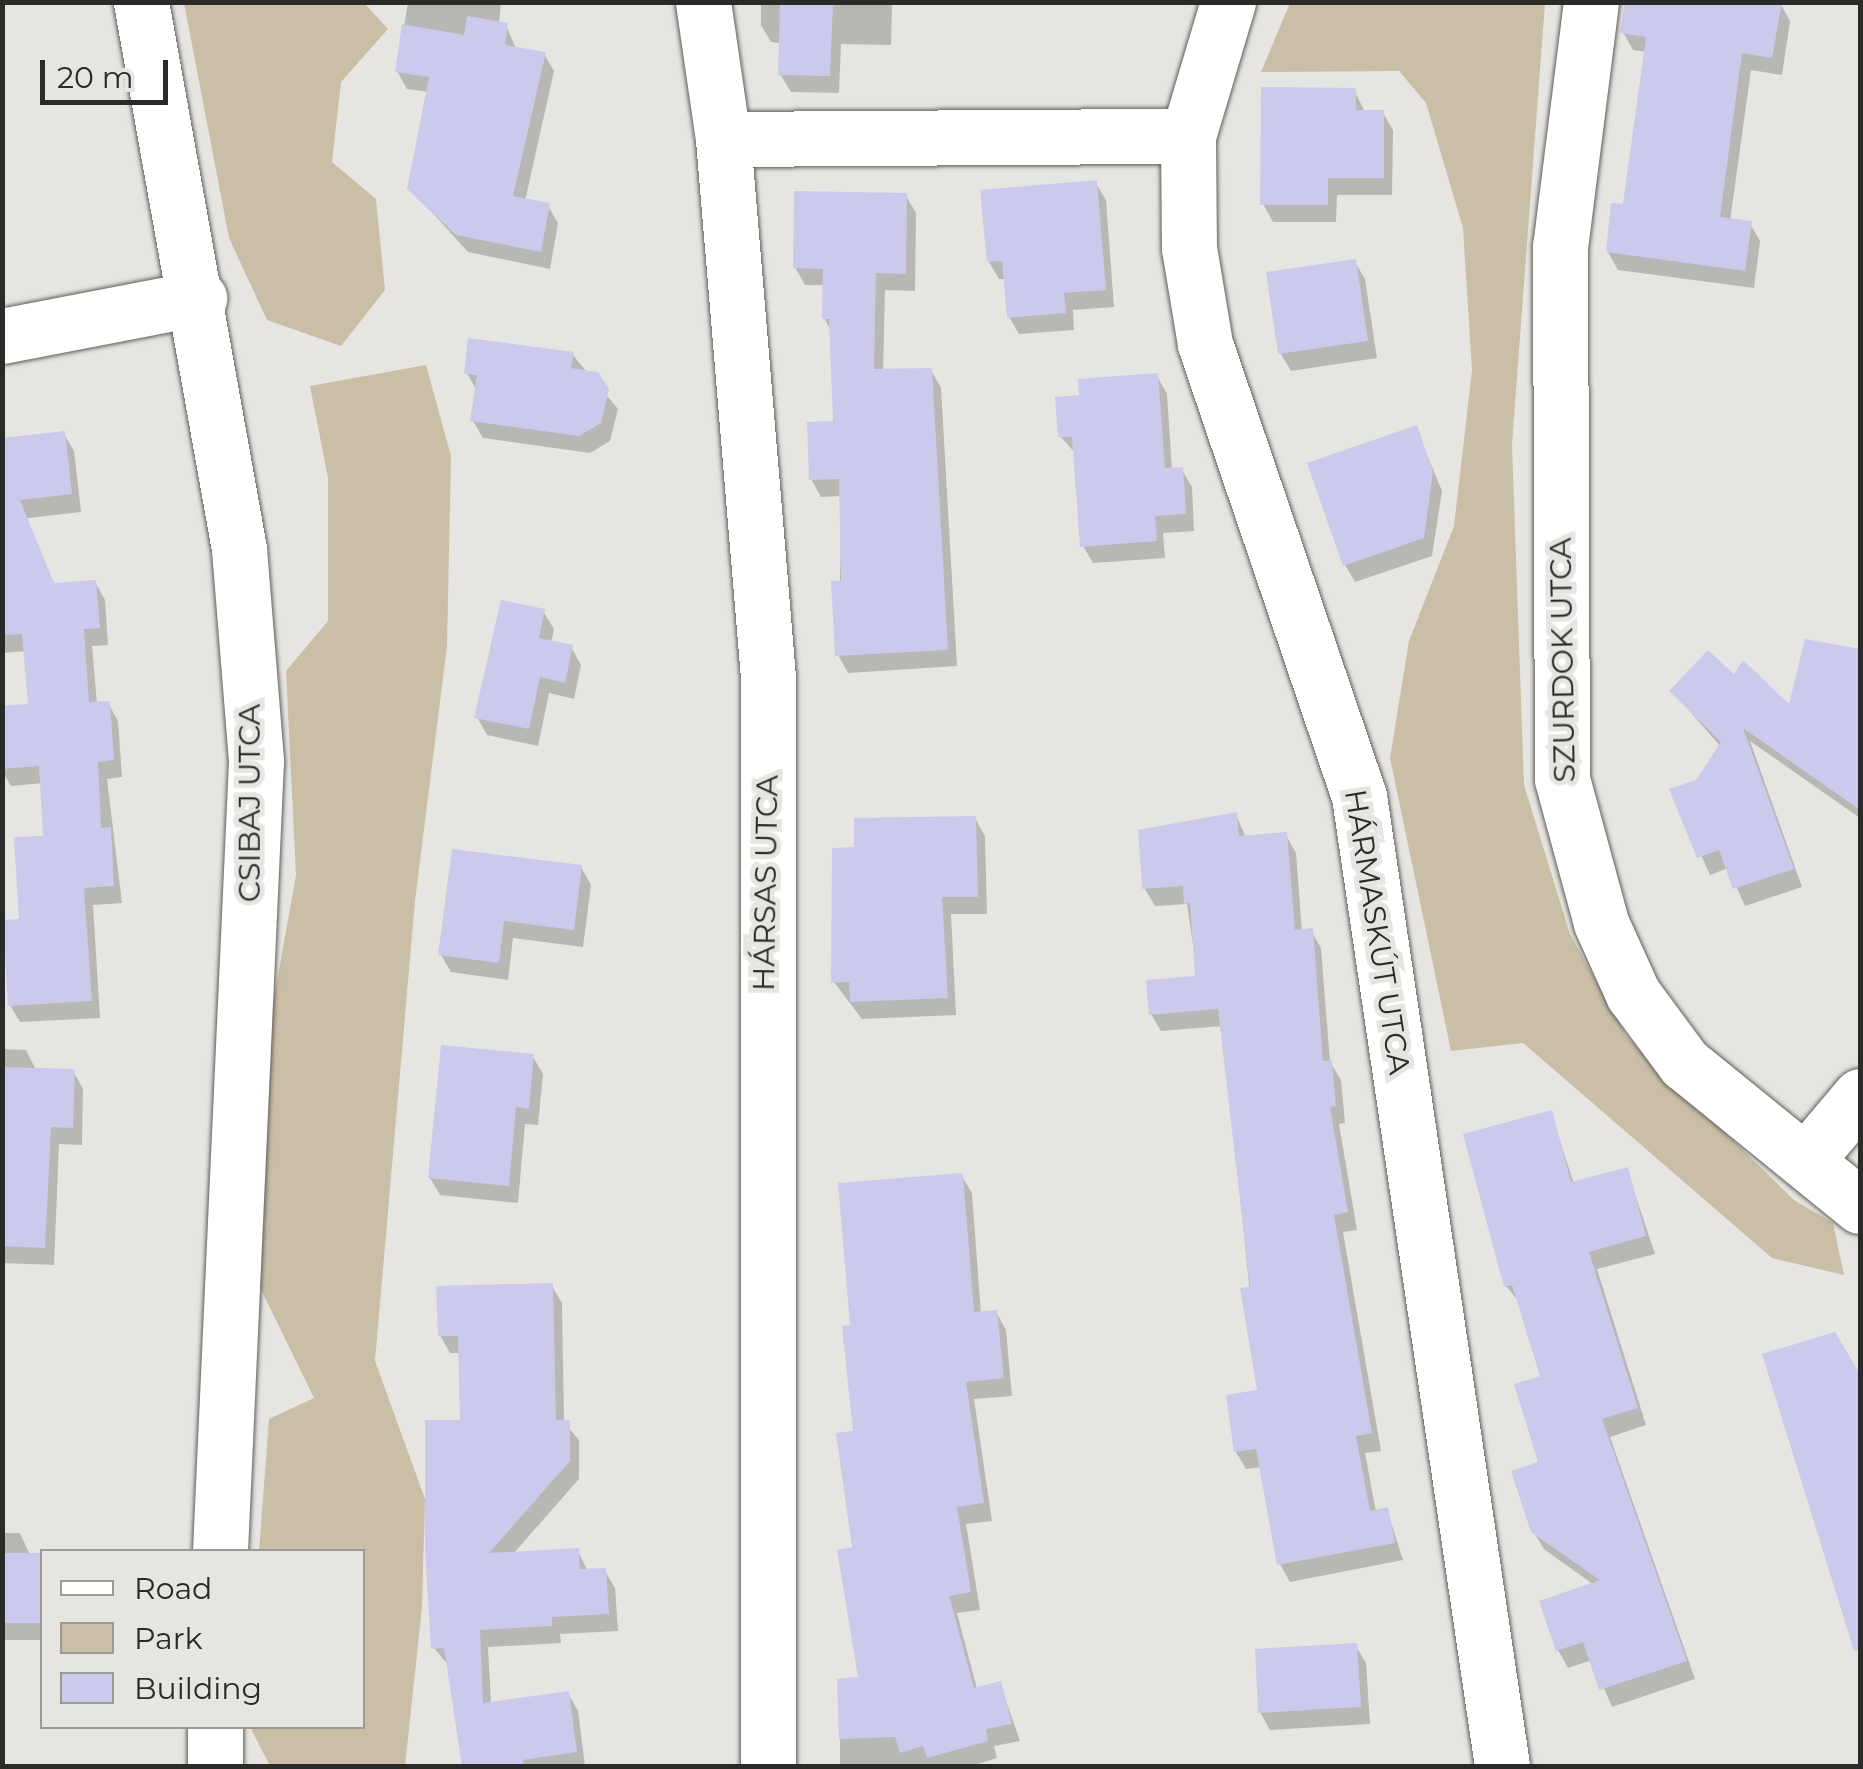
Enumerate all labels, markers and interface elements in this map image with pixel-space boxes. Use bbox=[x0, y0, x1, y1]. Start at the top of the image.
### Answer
scale bar bbox=[45, 40, 172, 102]
text: 20 m bbox=[57, 59, 134, 96]
street label: SZURDOK UTCA bbox=[1543, 537, 1583, 783]
street label: CSIBAJ UTCA bbox=[232, 704, 268, 902]
street label: HÁRSAS UTCA bbox=[746, 775, 786, 991]
street label: HÁRMASKÚT UTCA bbox=[1337, 787, 1417, 1077]
legend bbox=[40, 1549, 365, 1729]
text: Road bbox=[134, 1570, 212, 1607]
text: Park bbox=[134, 1620, 203, 1657]
text: Building bbox=[134, 1670, 262, 1707]

